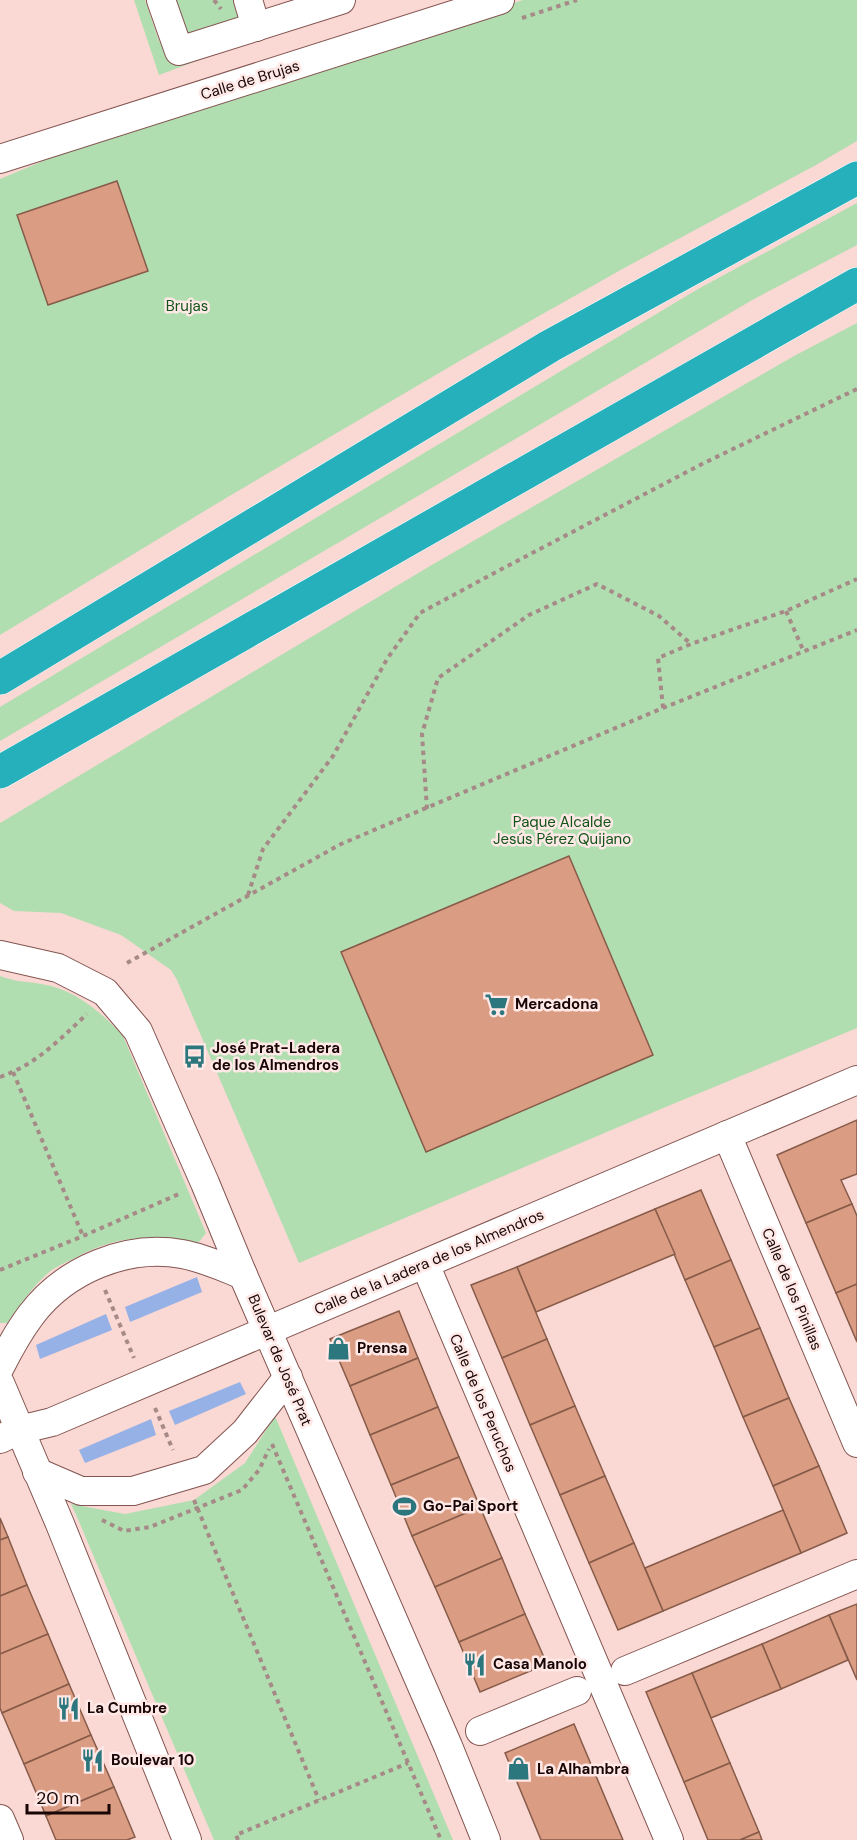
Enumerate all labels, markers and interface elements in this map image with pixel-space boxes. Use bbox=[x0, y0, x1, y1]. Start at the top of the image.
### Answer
street label: Calle de Brujas bbox=[198, 55, 302, 105]
park label: Brujas bbox=[166, 296, 208, 316]
park label: Paque Alcalde Jesús Pérez Quijano bbox=[493, 812, 631, 849]
supermarket icon: Mercadona bbox=[484, 991, 510, 1017]
place label: Mercadona bbox=[515, 994, 598, 1014]
place label: José Prat-Ladera de los Almendros bbox=[212, 1038, 340, 1075]
bus stop icon: José Prat-Ladera de los Almendros bbox=[181, 1044, 207, 1070]
street label: Calle de la Ladera de los Almendros bbox=[311, 1204, 547, 1320]
street label: Calle de los Pinillas bbox=[757, 1225, 827, 1353]
street label: Bulevar de José Prat bbox=[243, 1291, 317, 1429]
street label: Calle de los Peruchos bbox=[445, 1331, 521, 1475]
shop icon: Prensa bbox=[326, 1335, 352, 1361]
place label: Prensa bbox=[357, 1338, 407, 1358]
sports icon: Go-Pai Sport bbox=[392, 1493, 418, 1519]
place label: Go-Pai Sport bbox=[423, 1496, 518, 1516]
restaurant icon: Casa Manolo bbox=[462, 1651, 488, 1677]
place label: Casa Manolo bbox=[493, 1654, 587, 1674]
restaurant icon: La Cumbre bbox=[56, 1695, 82, 1721]
place label: La Cumbre bbox=[87, 1698, 167, 1718]
restaurant icon: Boulevar 10 bbox=[80, 1747, 106, 1773]
place label: Boulevar 10 bbox=[111, 1750, 194, 1770]
shop icon: La Alhambra bbox=[506, 1756, 532, 1782]
place label: La Alhambra bbox=[537, 1759, 629, 1779]
scale bar bbox=[27, 1777, 110, 1815]
text: 20 m bbox=[36, 1786, 79, 1810]

